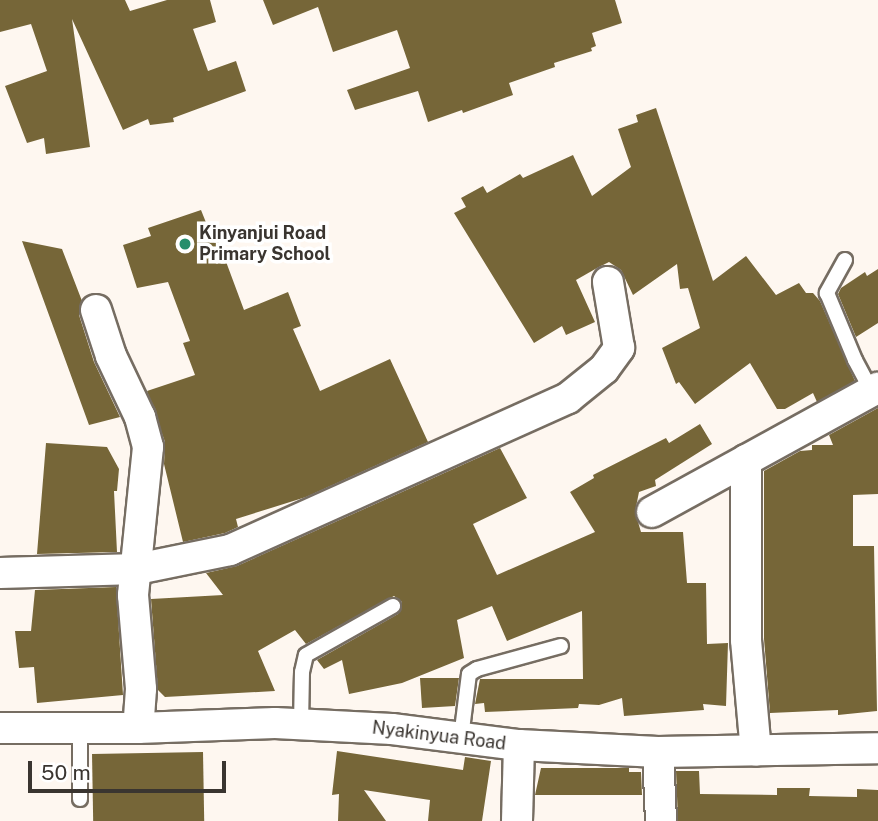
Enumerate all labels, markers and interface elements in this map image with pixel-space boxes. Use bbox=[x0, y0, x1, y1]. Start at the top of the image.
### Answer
place label: Kinyanjui Road Primary School bbox=[199, 223, 331, 266]
marker: Kinyanjui Road Primary School bbox=[177, 236, 193, 252]
street label: Nyakinyua Road bbox=[371, 717, 507, 755]
scale bar bbox=[32, 748, 229, 792]
text: 50 m bbox=[41, 760, 91, 785]

